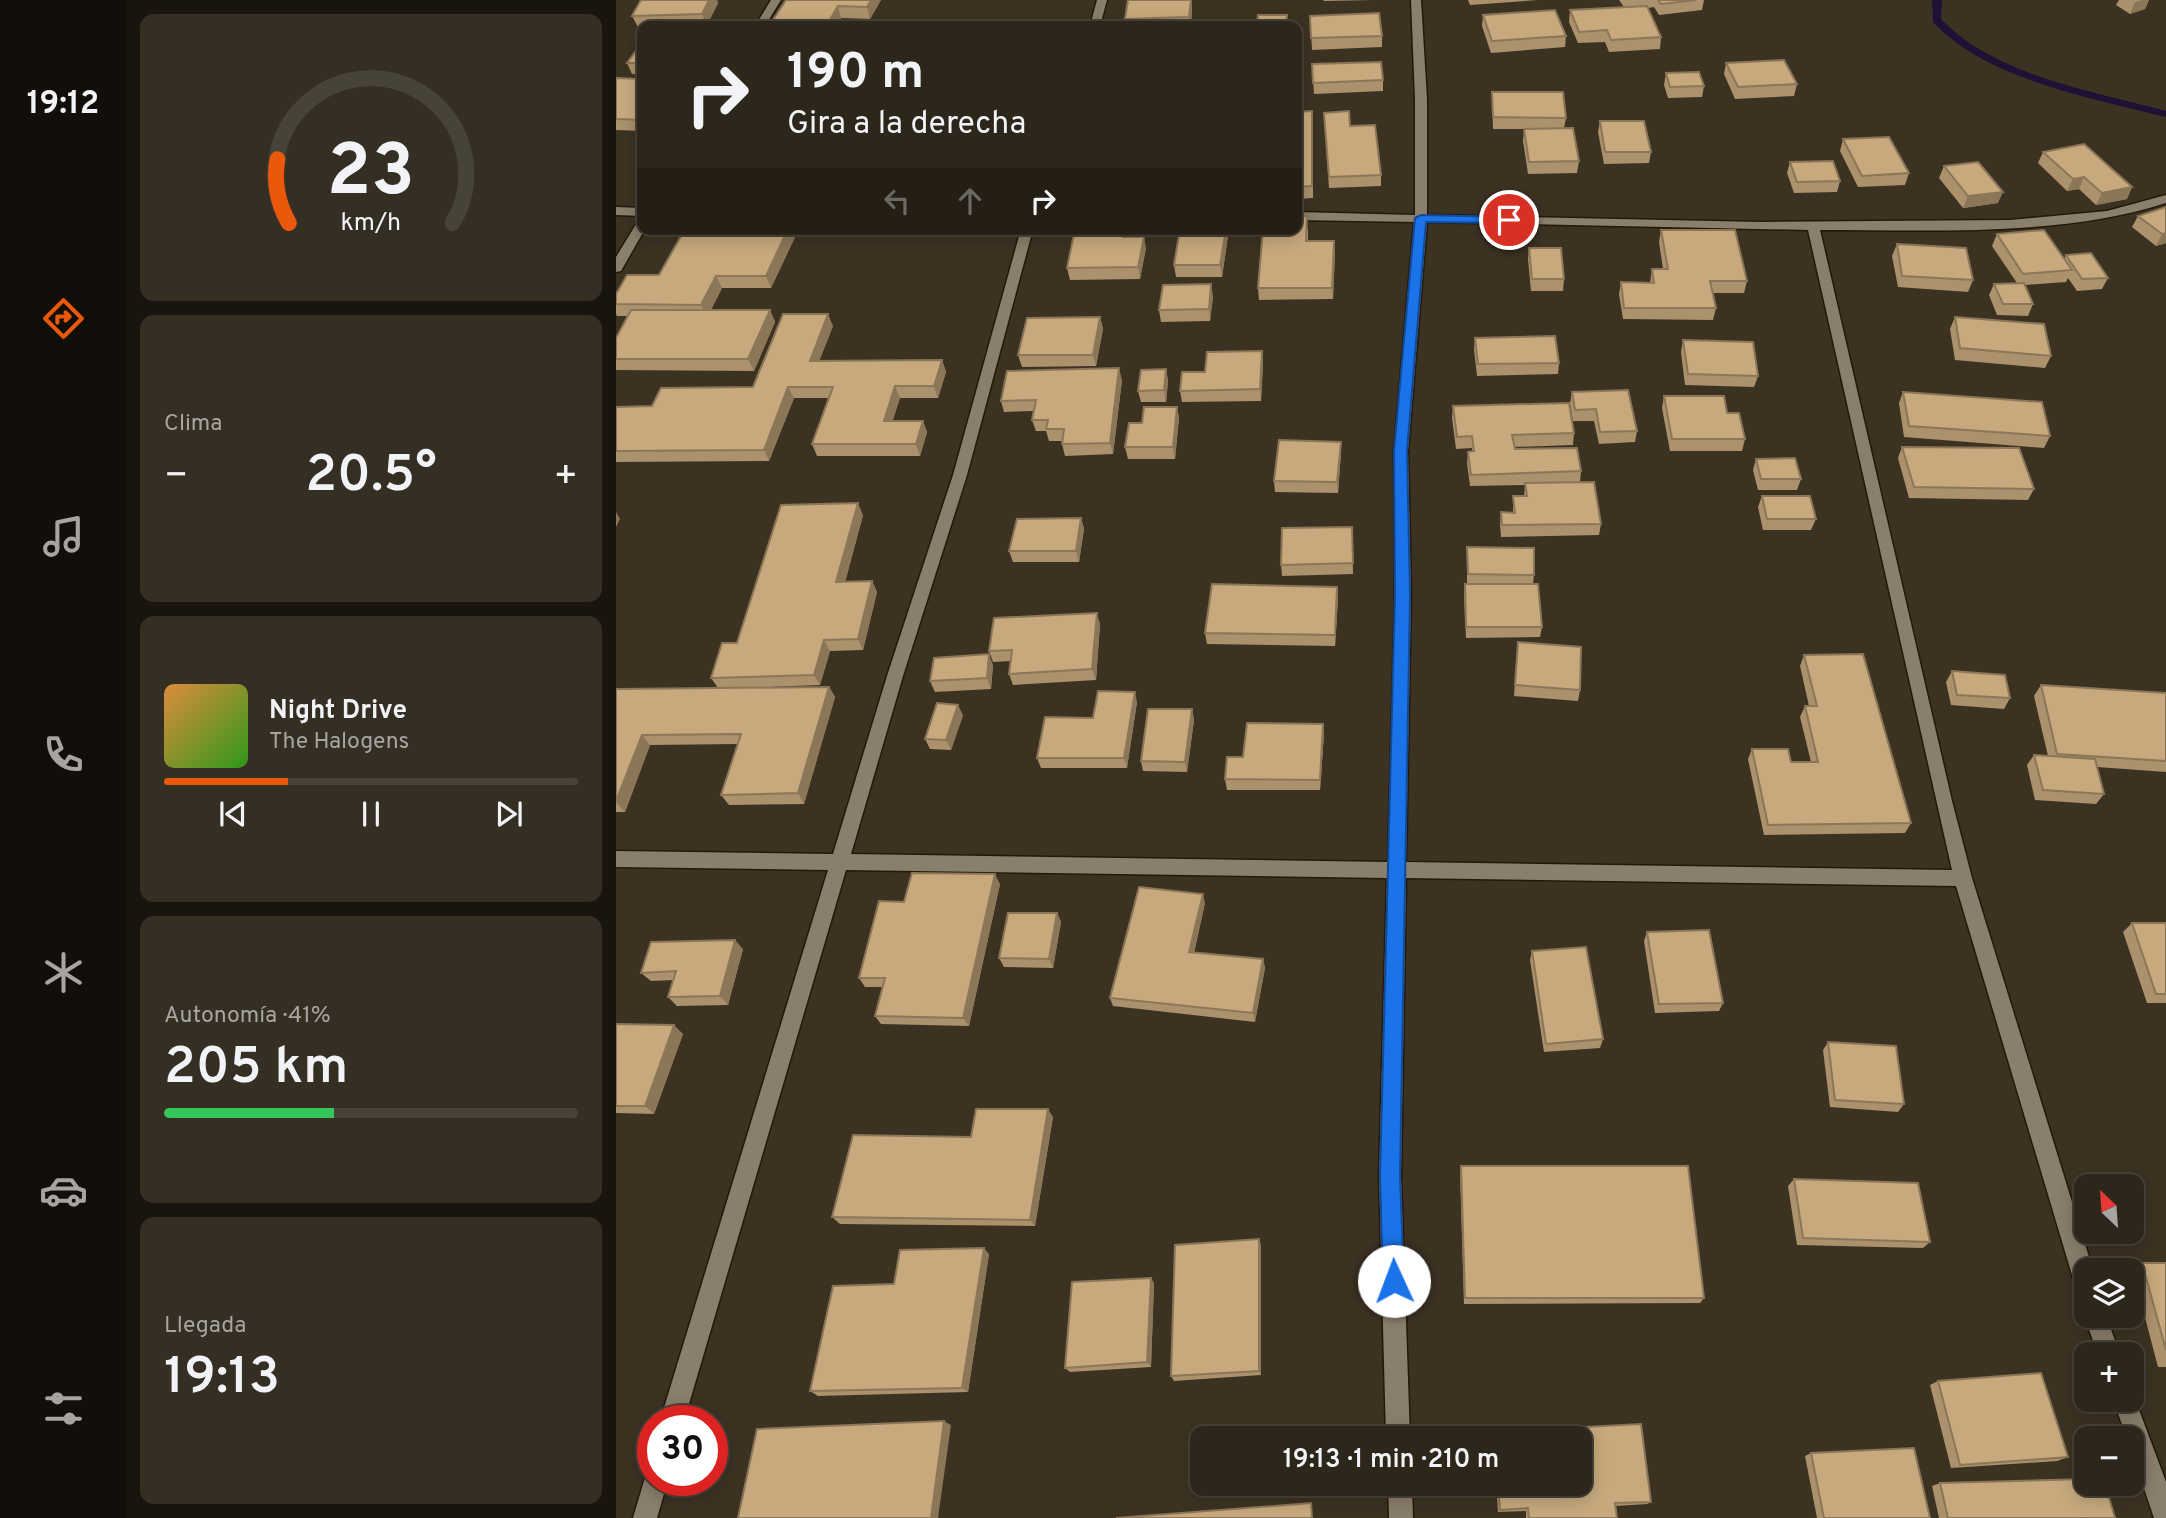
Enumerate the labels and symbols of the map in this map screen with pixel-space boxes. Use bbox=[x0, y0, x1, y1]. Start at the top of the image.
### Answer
pin bbox=[1479, 190, 1539, 250]
north arrow bbox=[2074, 1174, 2144, 1244]
position arrow bbox=[1357, 1244, 1431, 1318]
speed limit sign: 30 bbox=[637, 1405, 728, 1496]

